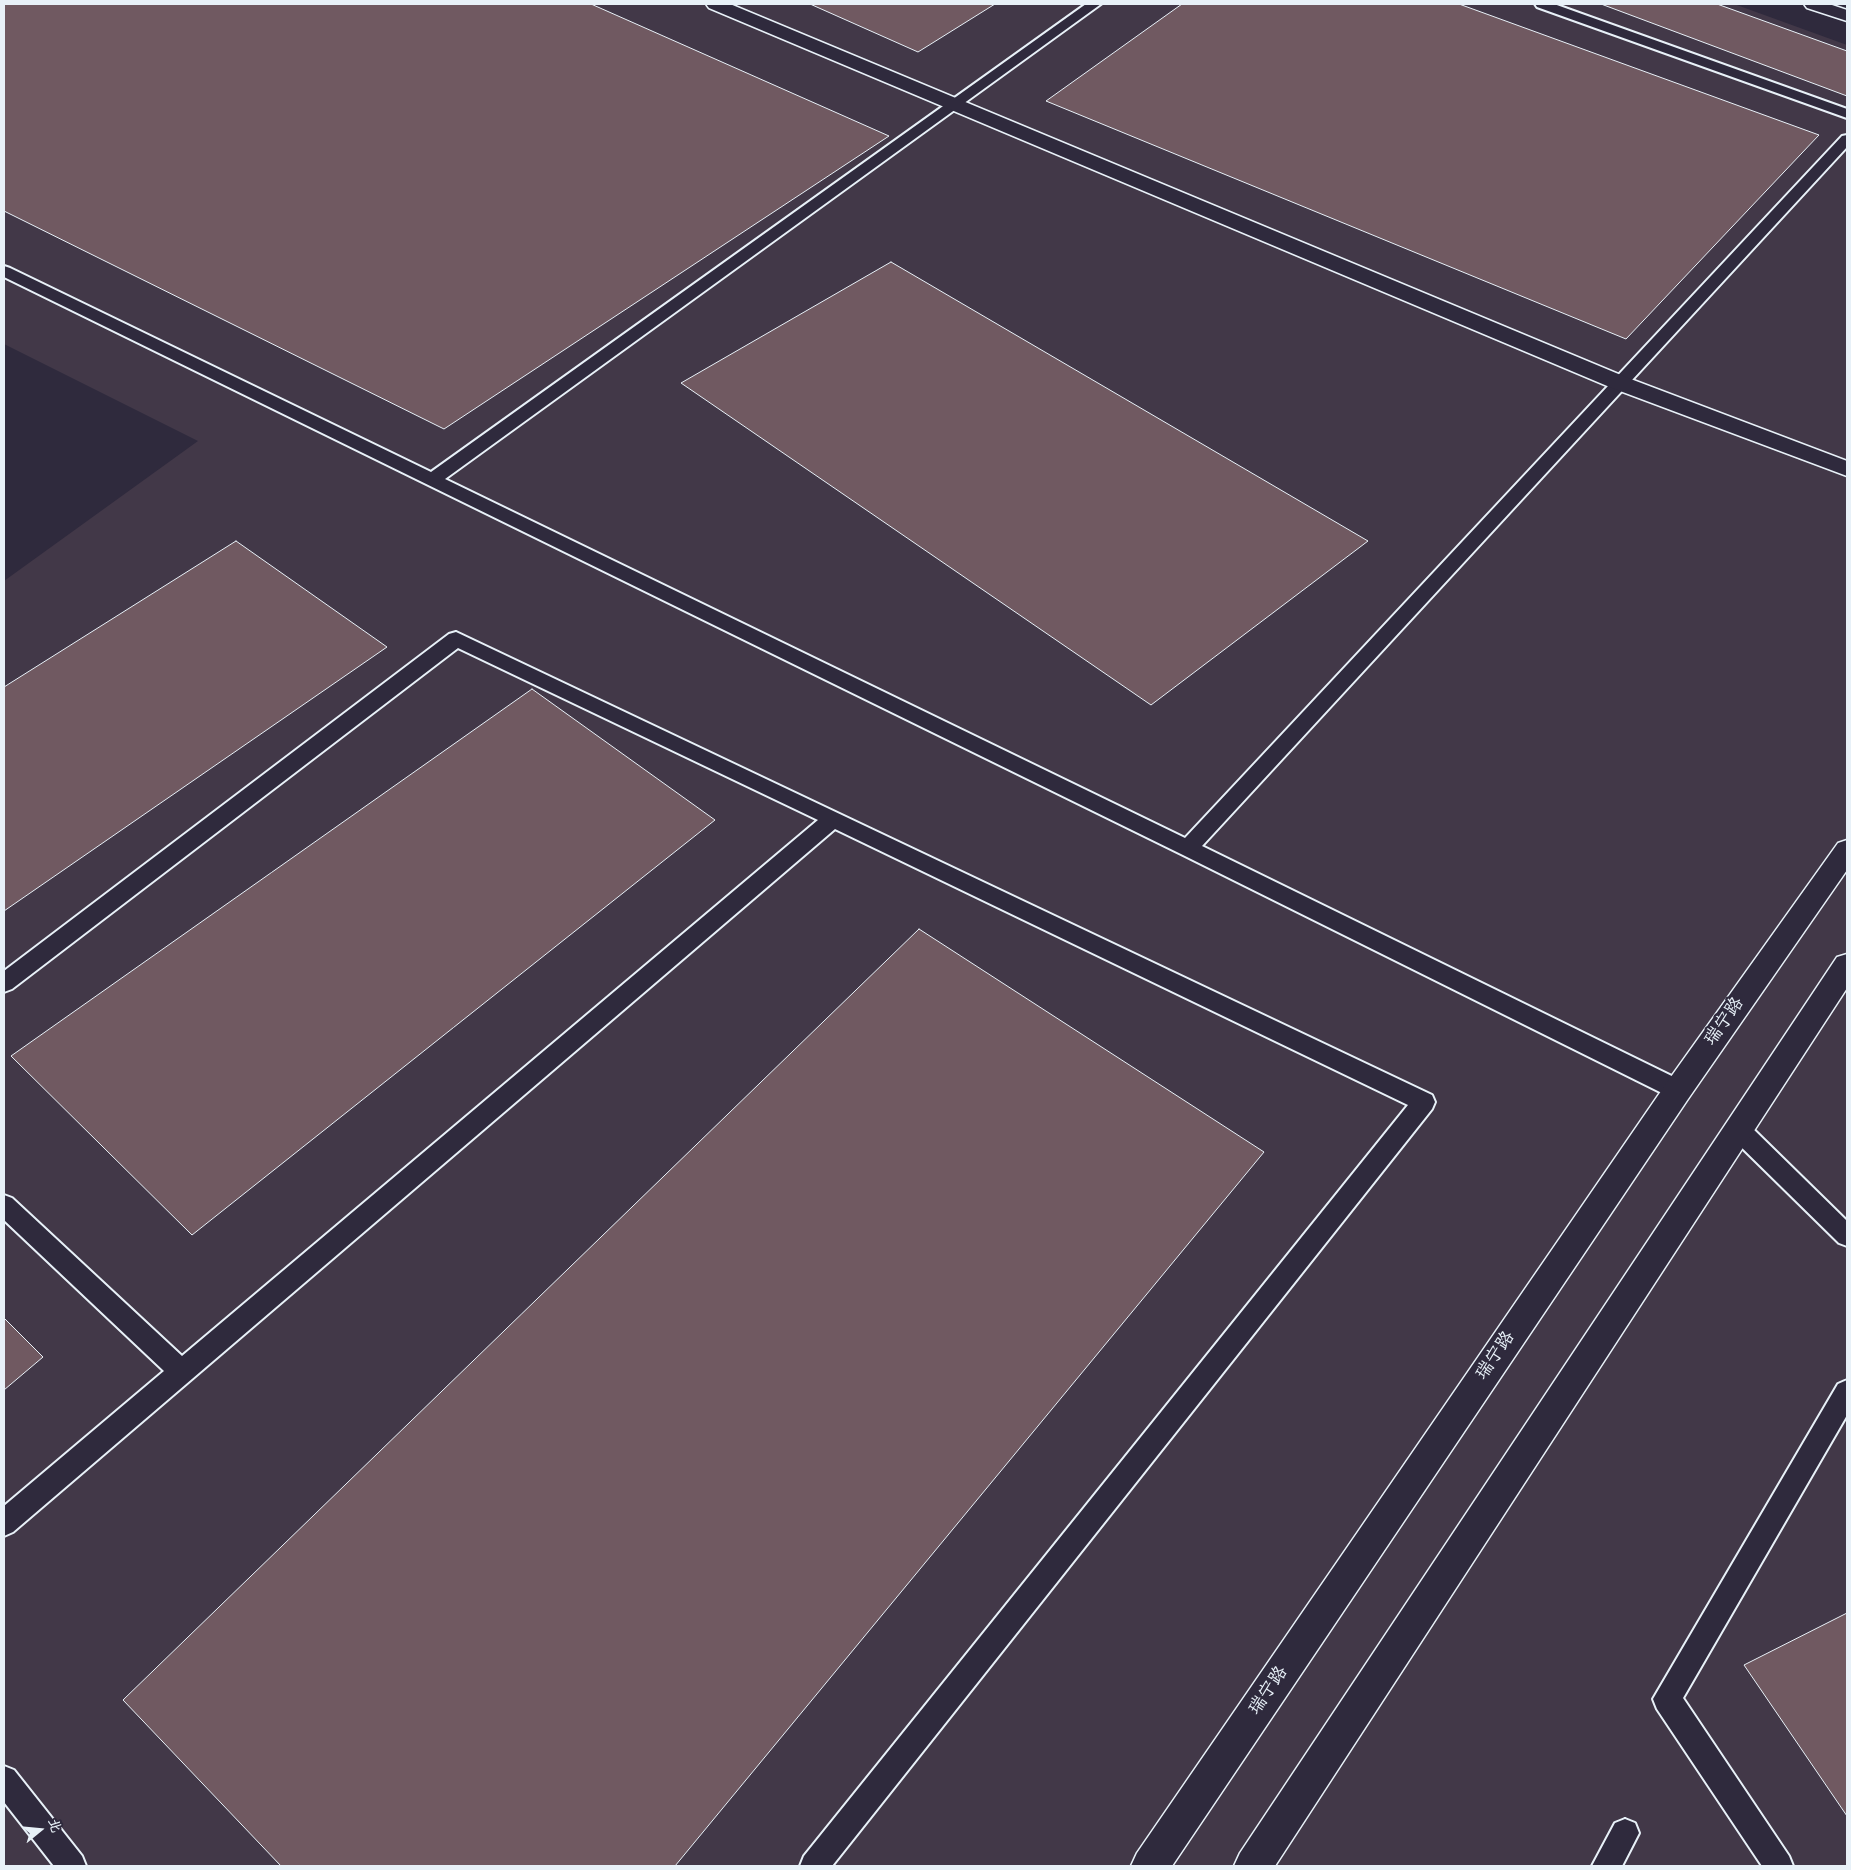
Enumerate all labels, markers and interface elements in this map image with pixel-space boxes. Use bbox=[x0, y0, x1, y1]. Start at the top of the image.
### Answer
street label: 瑞宁路 bbox=[1701, 994, 1749, 1050]
street label: 瑞宁路 bbox=[1472, 1328, 1520, 1384]
street label: 瑞宁路 bbox=[1245, 1663, 1293, 1719]
north arrow bbox=[15, 1805, 65, 1855]
text: 北 bbox=[44, 1816, 65, 1835]

